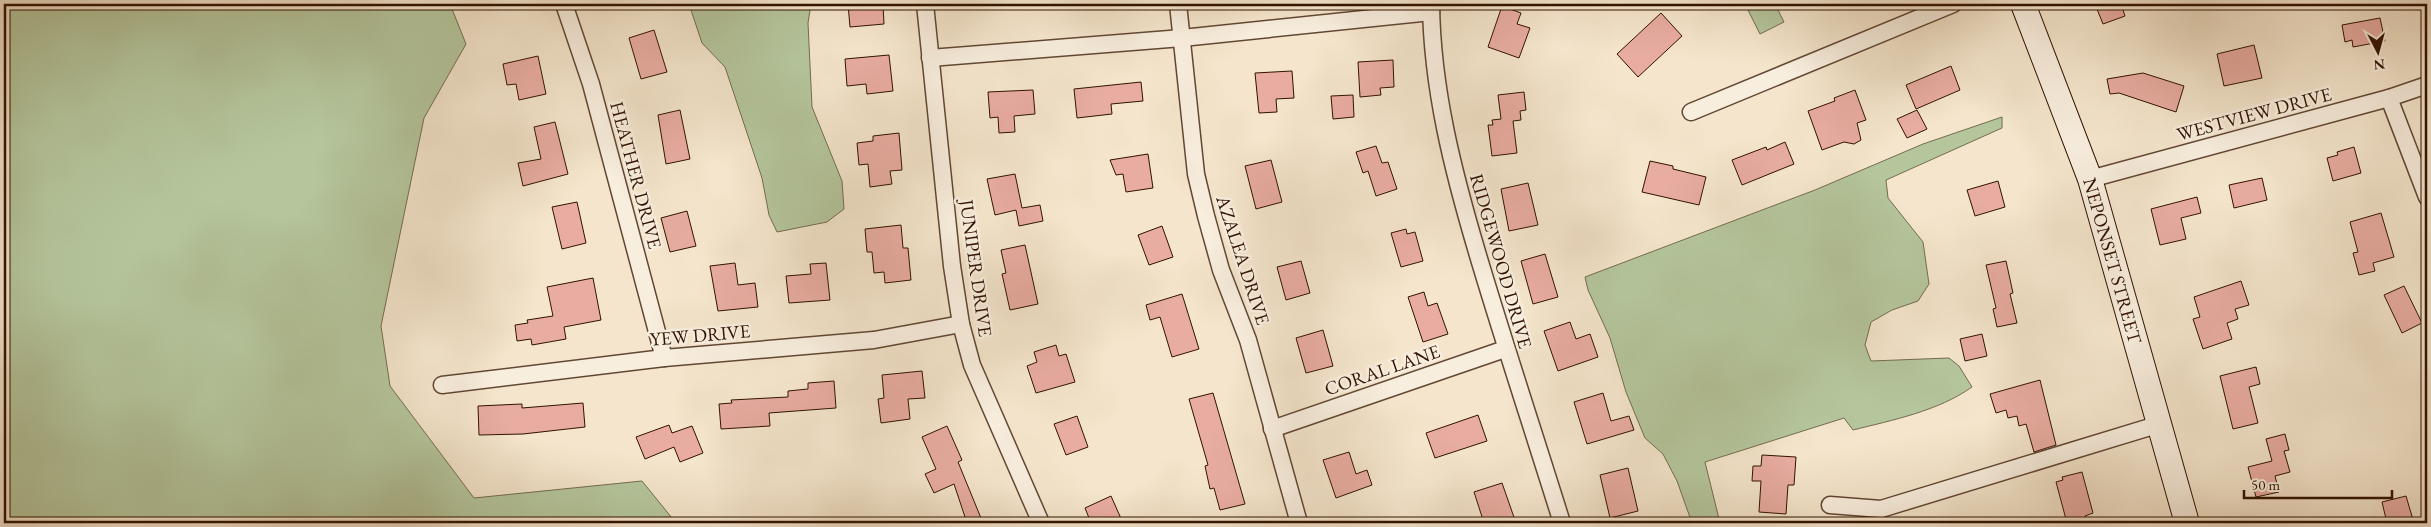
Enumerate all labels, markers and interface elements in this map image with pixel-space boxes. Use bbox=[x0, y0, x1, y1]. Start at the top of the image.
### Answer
north arrow bbox=[2354, 28, 2404, 78]
text: N bbox=[2372, 55, 2386, 75]
street label: WESTVIEW DRIVE bbox=[2174, 81, 2334, 147]
street label: HEATHER DRIVE bbox=[604, 99, 668, 252]
street label: RIDGEWOOD DRIVE bbox=[1464, 171, 1538, 352]
street label: NEPONSET STREET bbox=[2078, 175, 2148, 347]
street label: AZALEA DRIVE bbox=[1210, 191, 1276, 328]
street label: JUNIPER DRIVE bbox=[954, 196, 998, 339]
street label: YEW DRIVE bbox=[649, 318, 752, 352]
street label: CORAL LANE bbox=[1321, 339, 1443, 401]
scale bar bbox=[2244, 467, 2391, 499]
text: 50 m bbox=[2251, 475, 2280, 494]

